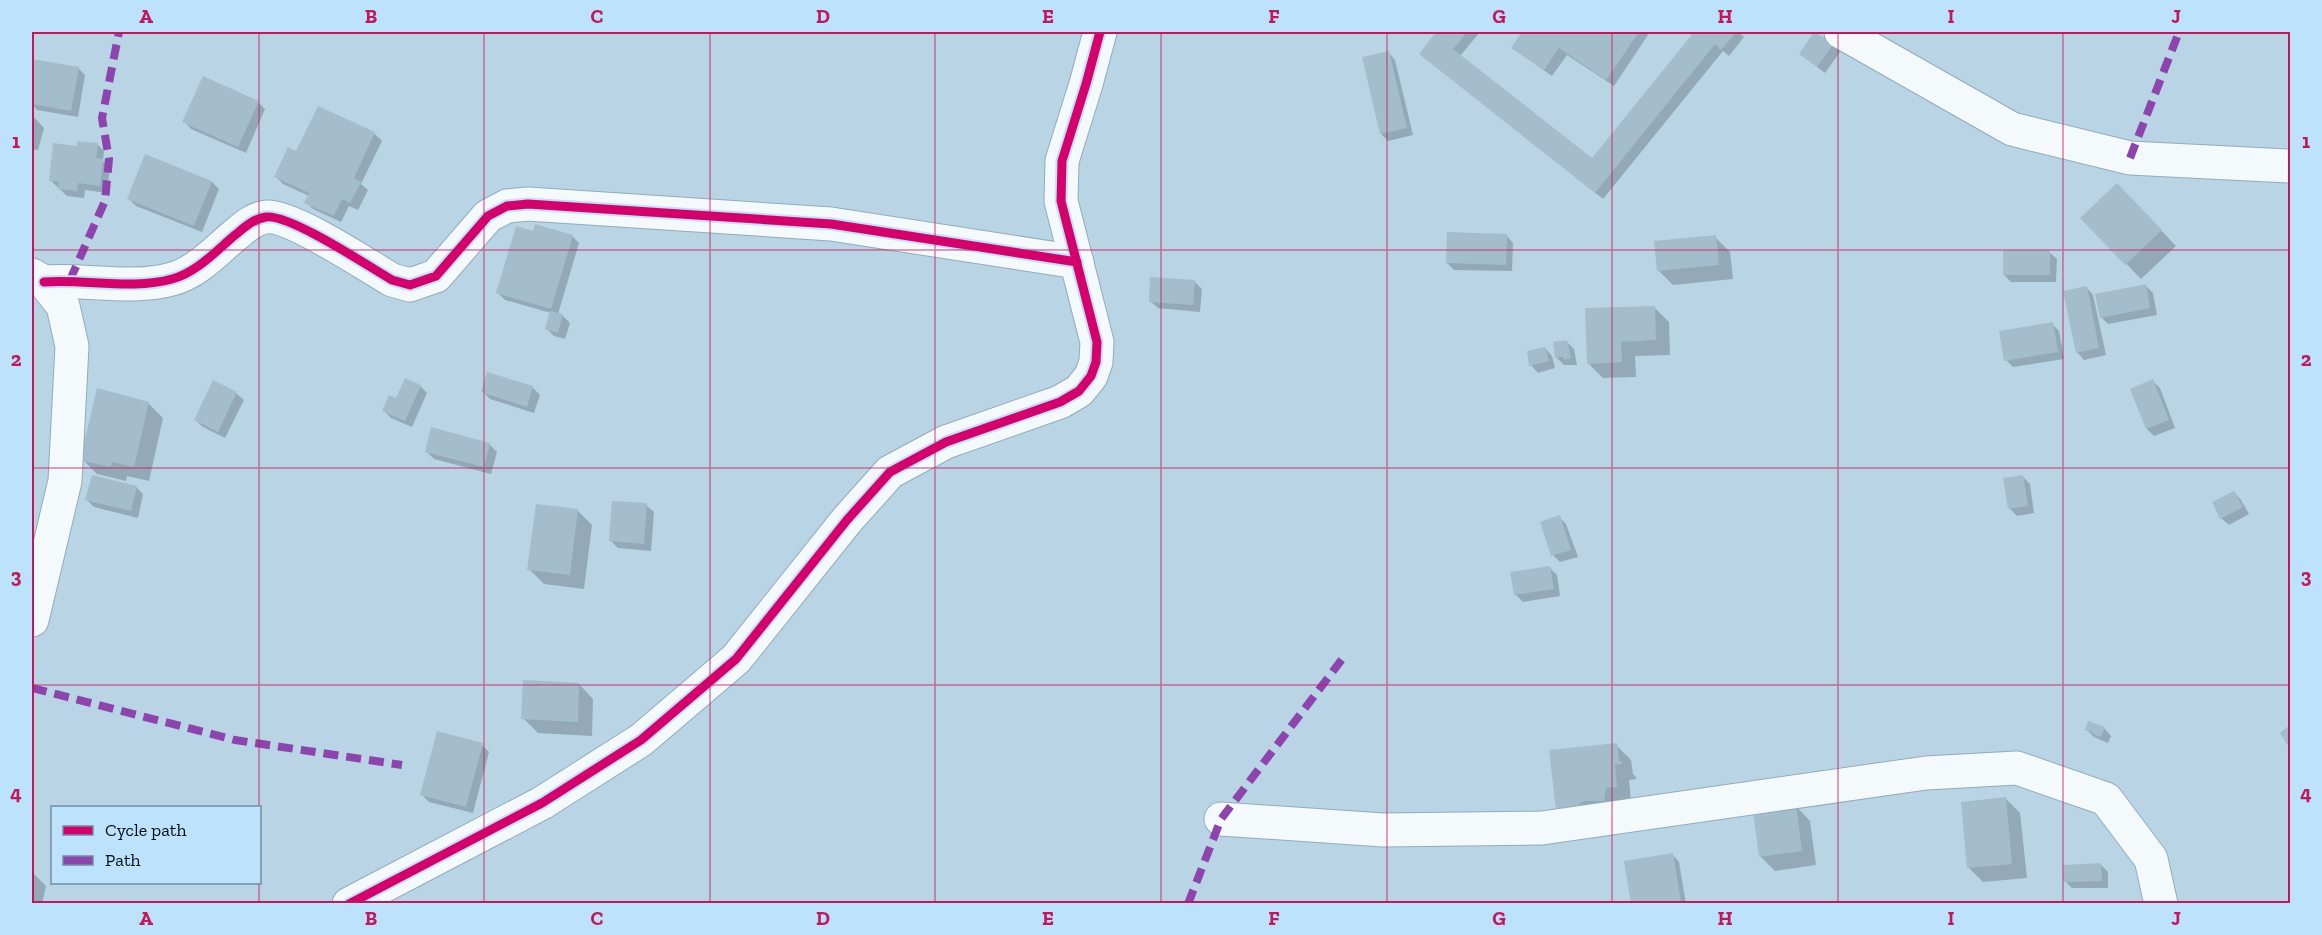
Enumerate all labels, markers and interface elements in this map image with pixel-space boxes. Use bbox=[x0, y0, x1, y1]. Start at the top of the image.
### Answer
text: A bbox=[139, 4, 153, 28]
text: B bbox=[365, 4, 377, 28]
text: C bbox=[591, 4, 604, 28]
text: D bbox=[816, 4, 830, 28]
text: E bbox=[1042, 4, 1054, 28]
text: F bbox=[1268, 4, 1280, 28]
text: G bbox=[1492, 4, 1506, 28]
text: H bbox=[1717, 4, 1733, 28]
text: I bbox=[1947, 4, 1955, 28]
text: J bbox=[2171, 4, 2181, 28]
text: 1 bbox=[12, 129, 20, 153]
text: 1 bbox=[2302, 129, 2310, 153]
text: 2 bbox=[11, 347, 22, 371]
text: 2 bbox=[2301, 347, 2312, 371]
text: 3 bbox=[11, 564, 22, 588]
text: 3 bbox=[2301, 564, 2312, 588]
text: 4 bbox=[10, 781, 22, 805]
text: 4 bbox=[2300, 781, 2312, 805]
legend bbox=[51, 806, 261, 884]
text: Cycle path bbox=[105, 819, 187, 841]
text: Path bbox=[105, 849, 141, 871]
text: A bbox=[139, 906, 153, 930]
text: B bbox=[365, 906, 377, 930]
text: C bbox=[591, 906, 604, 930]
text: D bbox=[816, 906, 830, 930]
text: E bbox=[1042, 906, 1054, 930]
text: F bbox=[1268, 906, 1280, 930]
text: G bbox=[1492, 906, 1506, 930]
text: H bbox=[1717, 906, 1733, 930]
text: I bbox=[1947, 906, 1955, 930]
text: J bbox=[2171, 906, 2181, 930]

